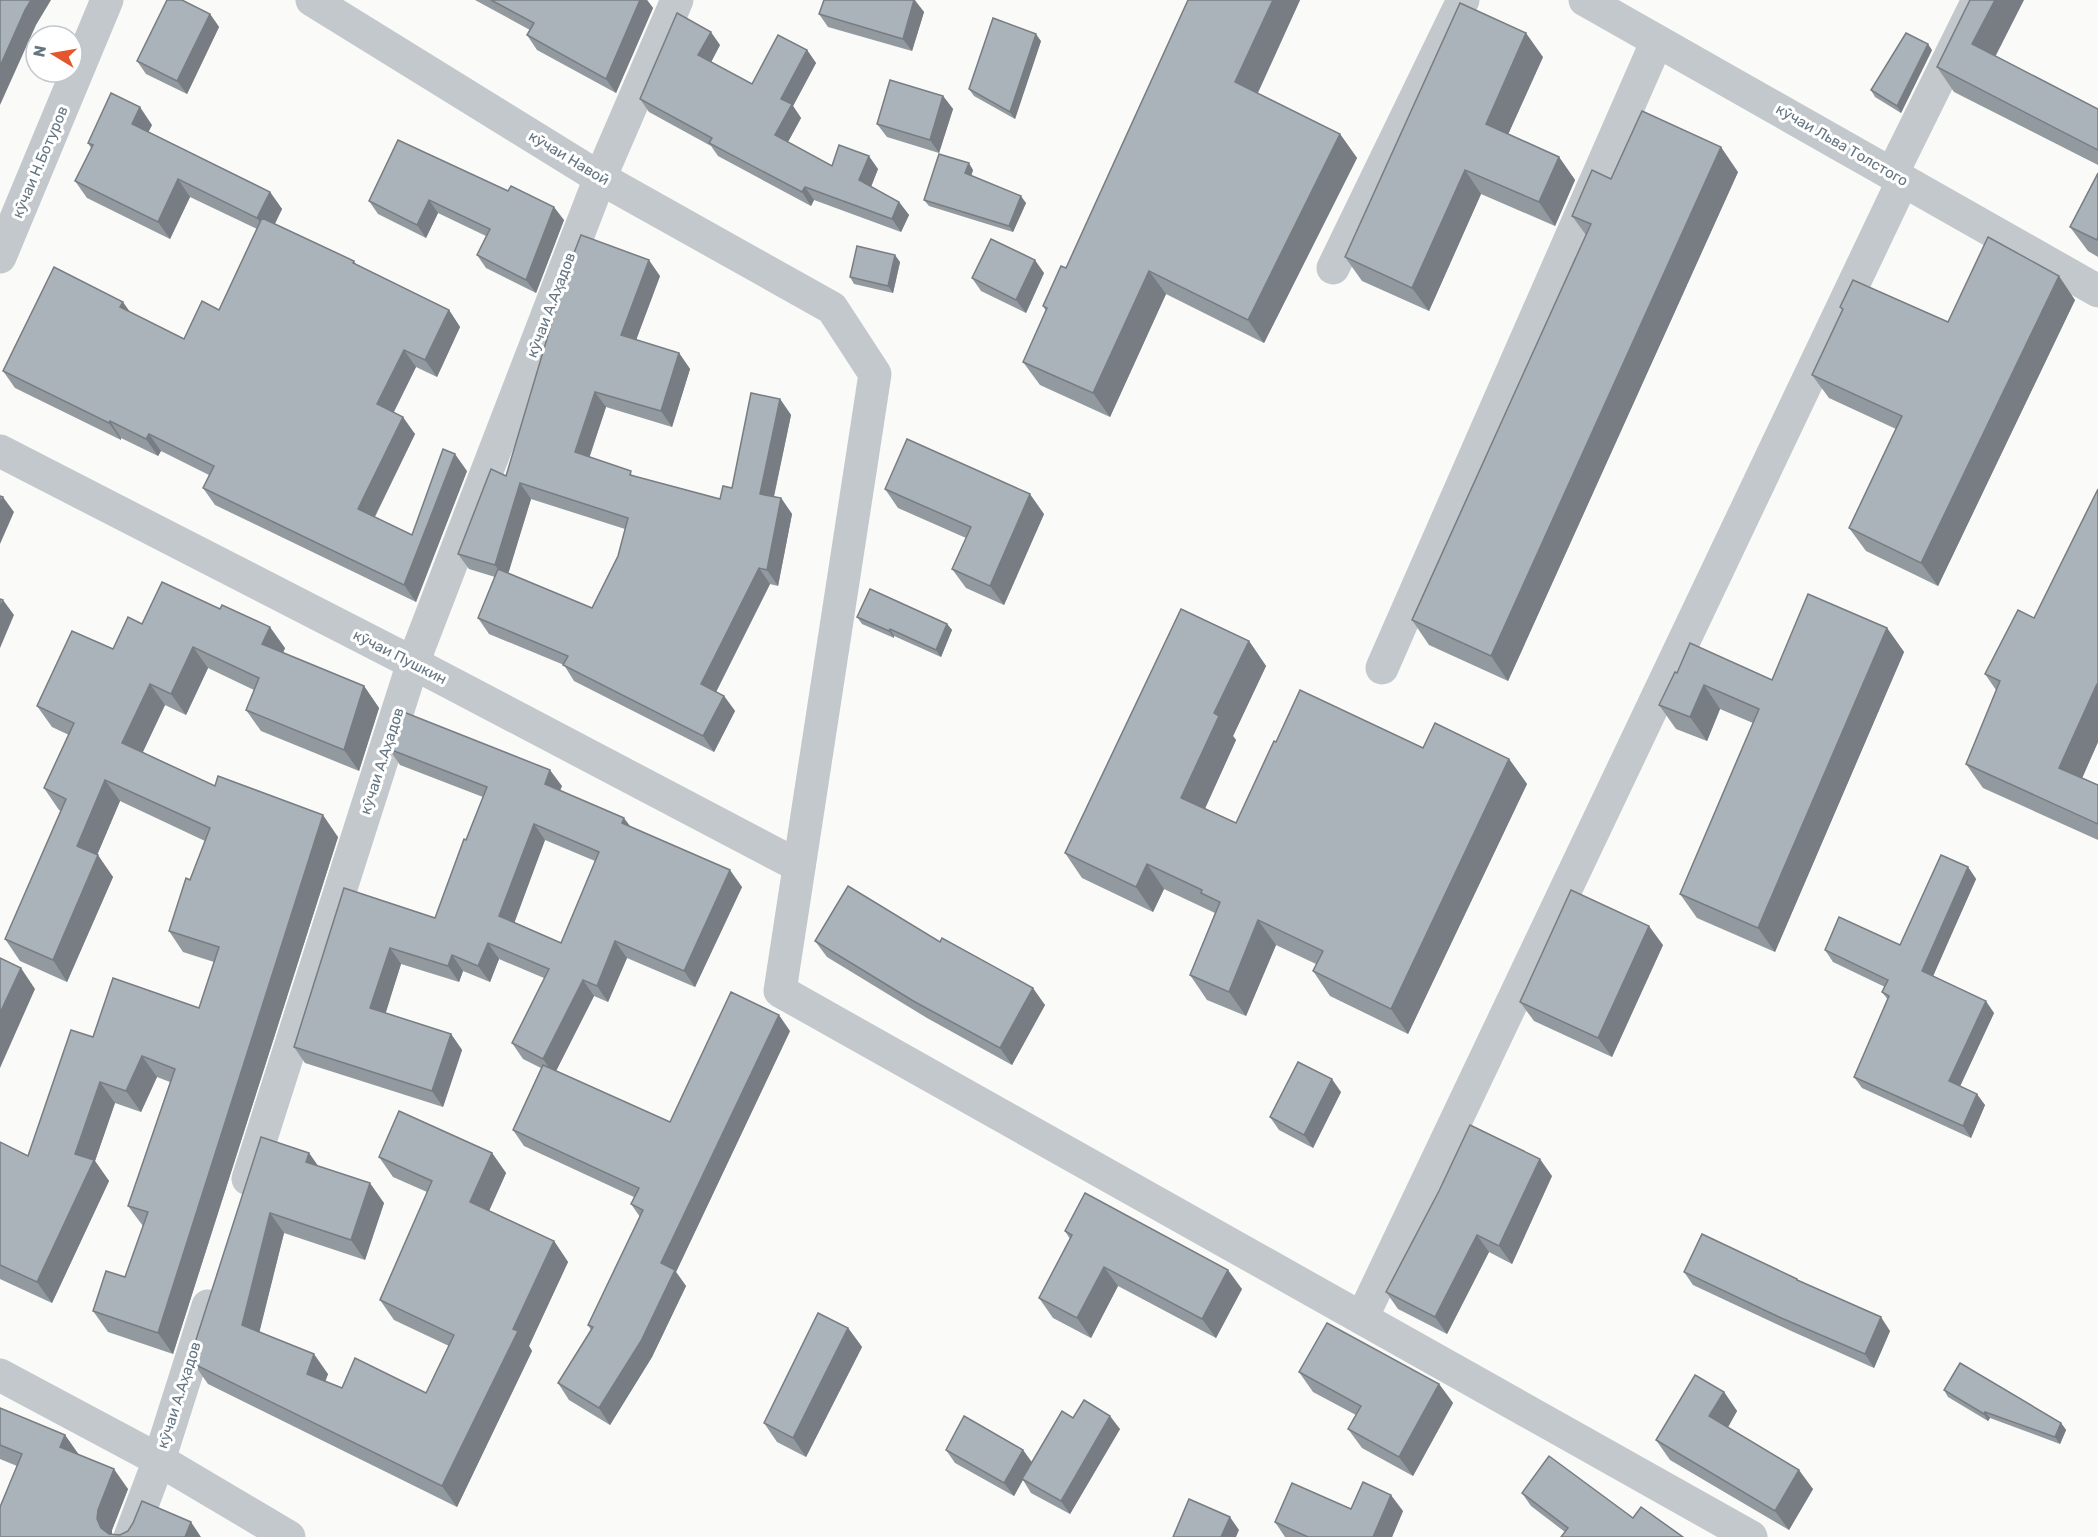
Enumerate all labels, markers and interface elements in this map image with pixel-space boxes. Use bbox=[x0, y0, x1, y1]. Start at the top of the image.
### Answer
north arrow bbox=[24, 24, 84, 84]
text: N bbox=[29, 44, 50, 59]
street label: кӯчаи Льва Толстого bbox=[1773, 100, 1911, 190]
street label: кӯчаи Н.Ботуров bbox=[8, 103, 72, 221]
street label: кӯчаи Навоӣ bbox=[525, 127, 613, 189]
street label: кӯчаи А.Аҳадов bbox=[523, 250, 579, 360]
street label: кӯчаи Пушкин bbox=[350, 626, 450, 688]
street label: кӯчаи А.Аҳадов bbox=[356, 705, 408, 817]
street label: кӯчаи А.Аҳадов bbox=[153, 1339, 205, 1451]

